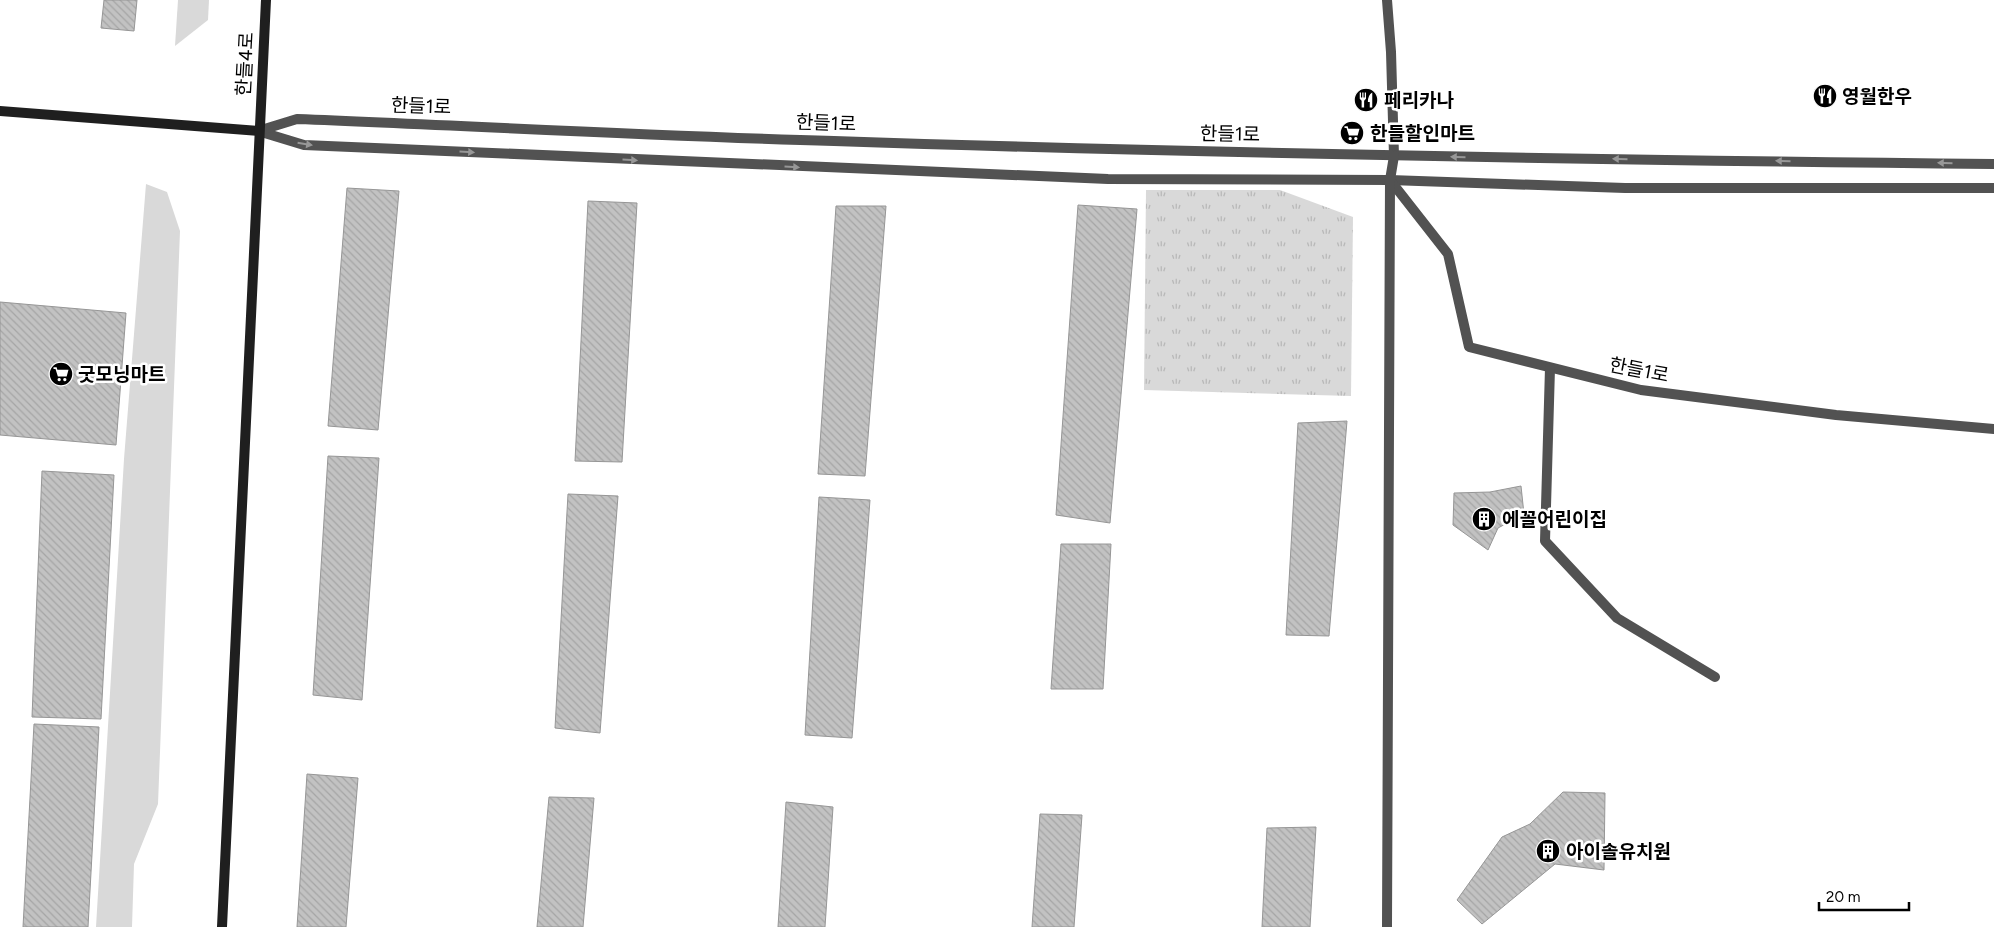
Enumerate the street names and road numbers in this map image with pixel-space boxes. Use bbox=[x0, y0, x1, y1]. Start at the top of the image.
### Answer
street label: 한들4로 bbox=[232, 31, 258, 97]
street label: 한들1로 bbox=[390, 93, 452, 119]
street label: 한들1로 bbox=[795, 110, 857, 136]
street label: 한들1로 bbox=[1200, 122, 1260, 146]
street label: 한들1로 bbox=[1607, 353, 1671, 387]

